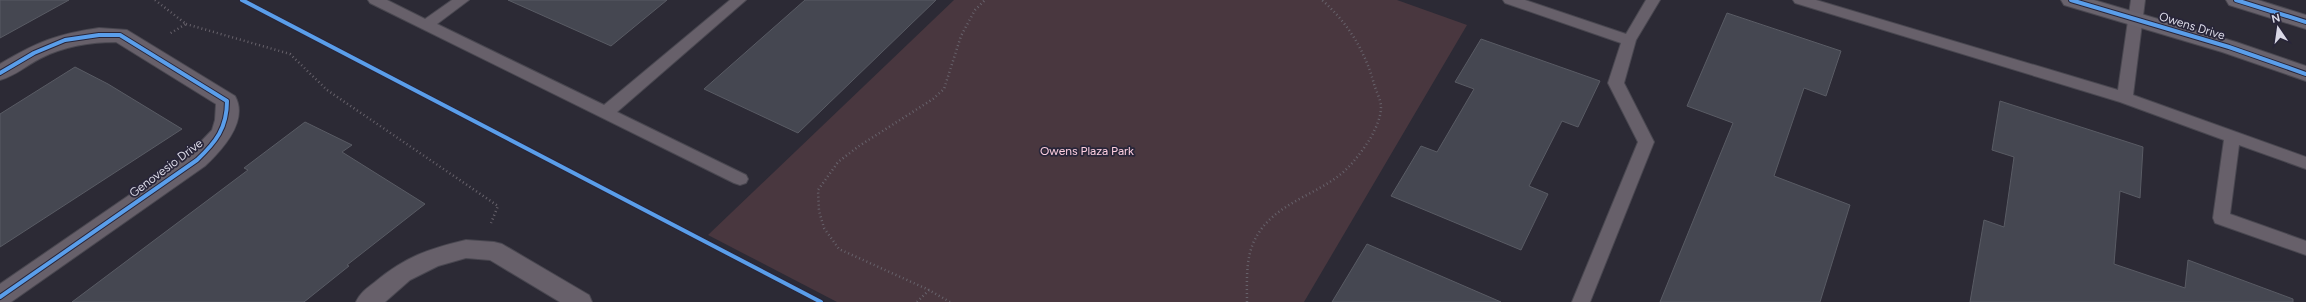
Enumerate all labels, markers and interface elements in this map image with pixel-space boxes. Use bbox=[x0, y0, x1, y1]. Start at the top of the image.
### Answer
north arrow bbox=[2258, 8, 2298, 48]
street label: Owens Drive bbox=[2157, 9, 2227, 43]
text: N bbox=[2270, 11, 2281, 26]
street label: Genovesio Drive bbox=[127, 136, 206, 200]
park label: Owens Plaza Park bbox=[1040, 144, 1134, 158]

